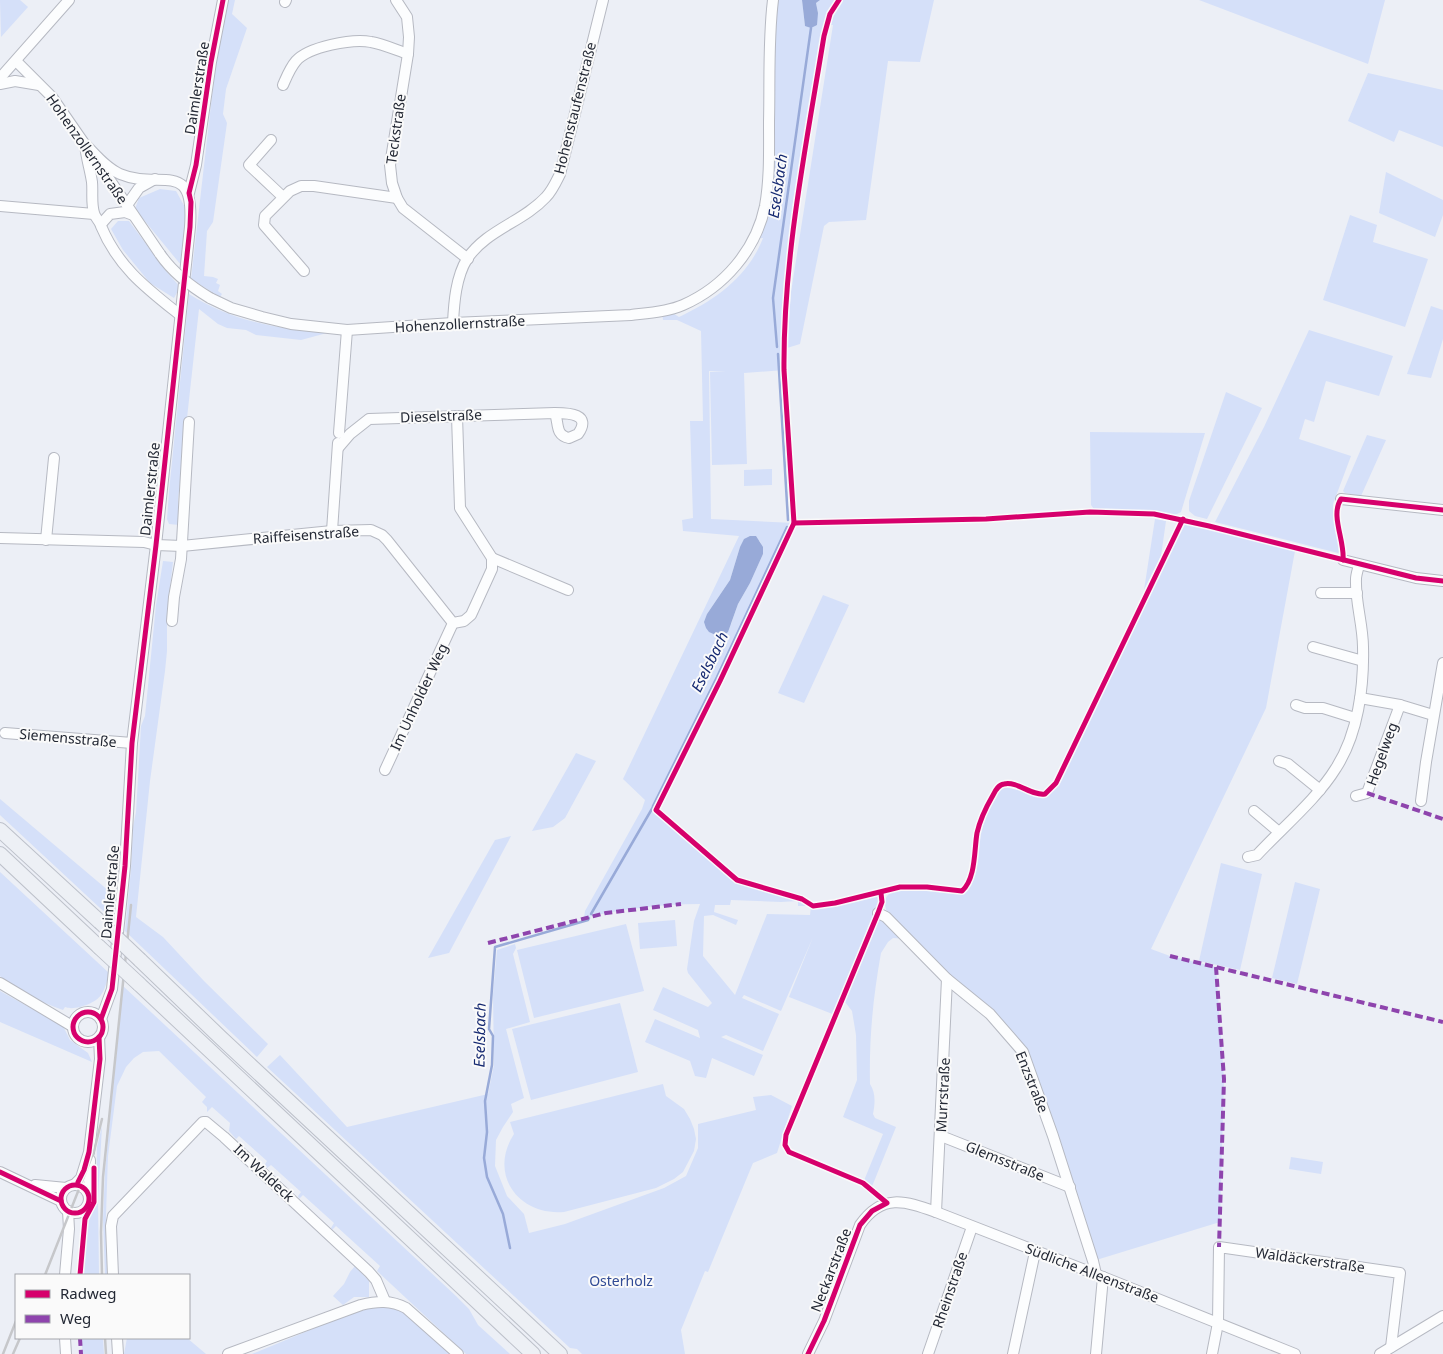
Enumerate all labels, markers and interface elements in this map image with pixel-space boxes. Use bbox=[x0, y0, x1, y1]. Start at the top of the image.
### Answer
street label: Daimlerstraße bbox=[180, 40, 213, 136]
street label: Hohenstaufenstraße bbox=[549, 40, 600, 176]
street label: Hohenzollernstraße bbox=[42, 90, 133, 208]
street label: Teckstraße bbox=[381, 92, 410, 165]
water label: Eselsbach bbox=[763, 152, 791, 219]
street label: Hohenzollernstraße bbox=[394, 311, 526, 336]
street label: Dieselstraße bbox=[400, 405, 482, 426]
street label: Daimlerstraße bbox=[135, 441, 164, 537]
street label: Raiffeisenstraße bbox=[252, 521, 360, 548]
water label: Eselsbach bbox=[686, 628, 732, 695]
street label: Im Unholder Weg bbox=[385, 640, 452, 753]
street label: Hegelweg bbox=[1361, 720, 1402, 788]
street label: Siemensstraße bbox=[19, 724, 117, 751]
street label: Daimlerstraße bbox=[96, 844, 123, 940]
water label: Eselsbach bbox=[468, 1002, 490, 1068]
street label: Enzstraße bbox=[1012, 1048, 1053, 1116]
street label: Murrstraße bbox=[931, 1057, 954, 1133]
street label: Glemsstraße bbox=[963, 1136, 1047, 1185]
street label: Im Waldeck bbox=[230, 1140, 299, 1206]
street label: Neckarstraße bbox=[806, 1225, 855, 1314]
street label: Südliche Alleenstraße bbox=[1023, 1238, 1162, 1307]
street label: Waldäckerstraße bbox=[1254, 1242, 1366, 1277]
street label: Rheinstraße bbox=[928, 1249, 971, 1330]
park label: Osterholz bbox=[589, 1271, 653, 1290]
legend bbox=[15, 1274, 190, 1339]
text: Radweg bbox=[60, 1283, 116, 1303]
text: Weg bbox=[60, 1308, 91, 1328]

